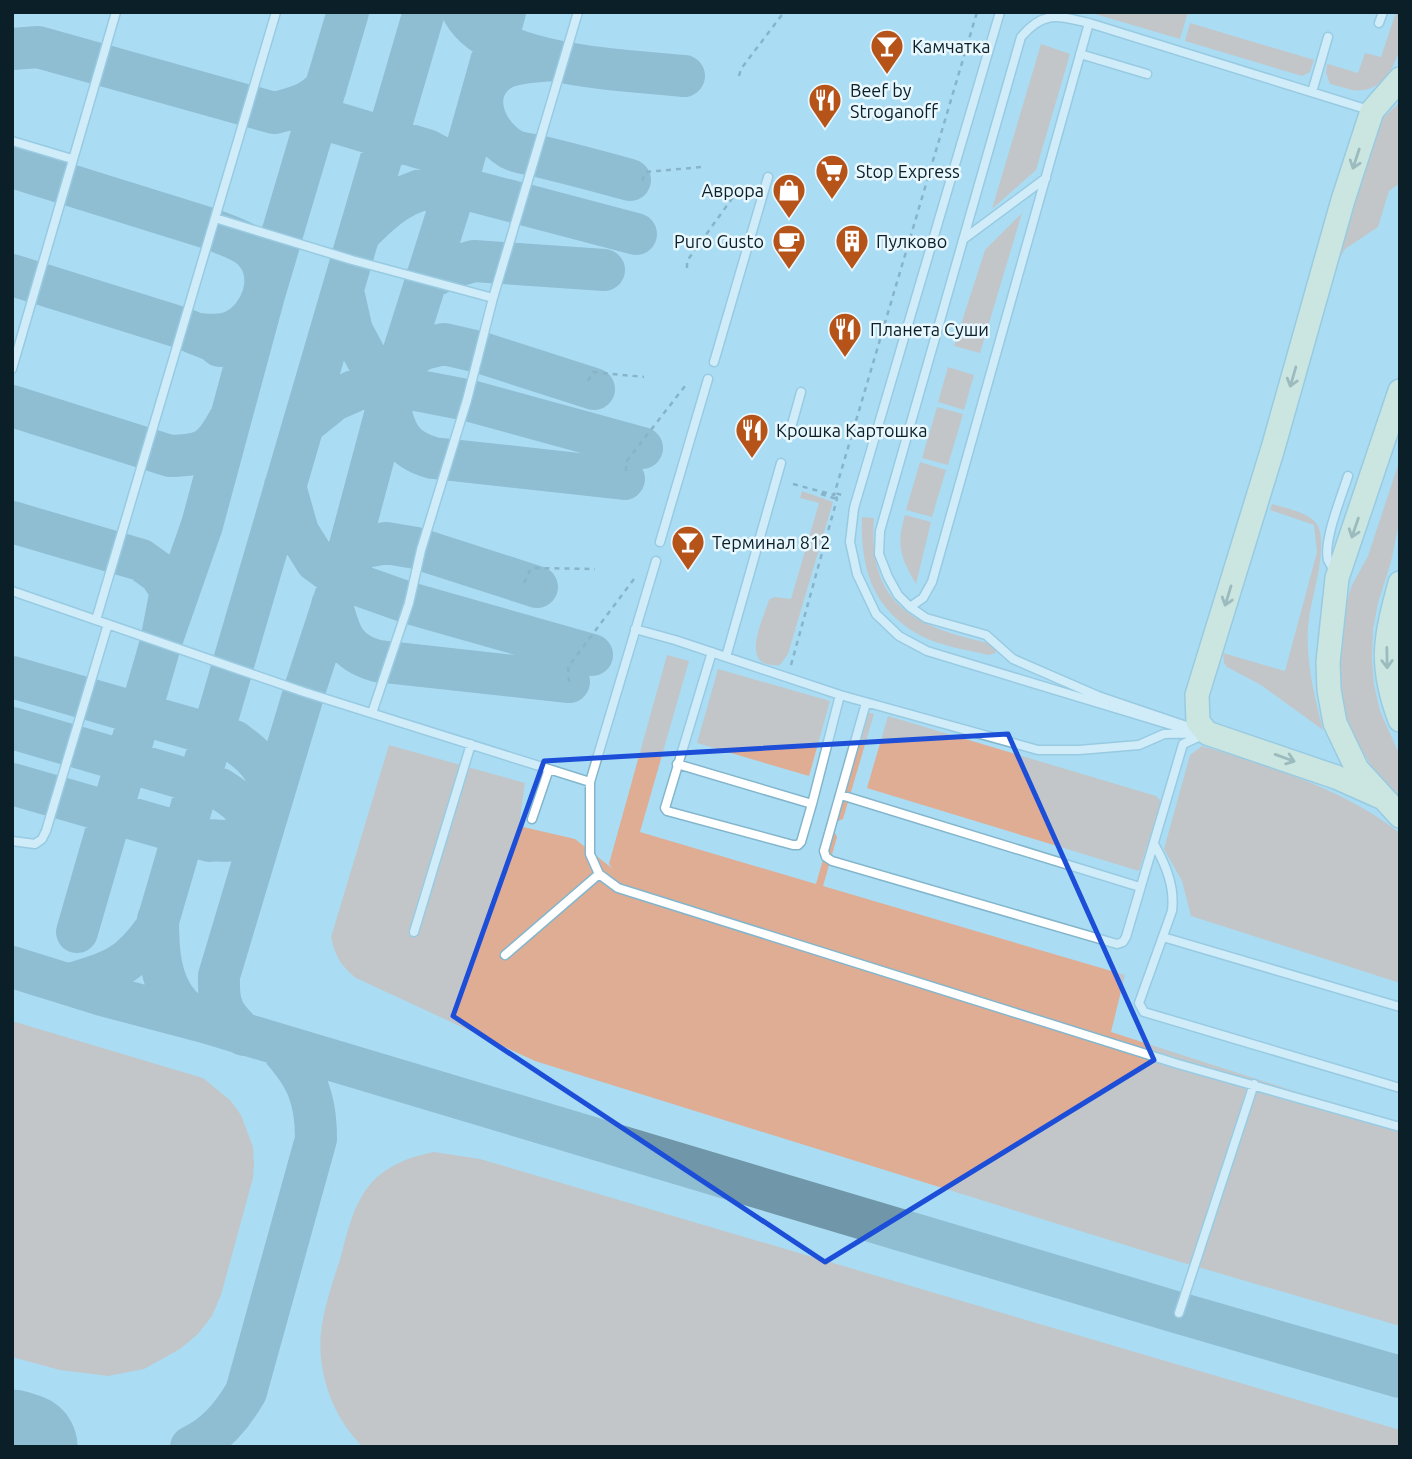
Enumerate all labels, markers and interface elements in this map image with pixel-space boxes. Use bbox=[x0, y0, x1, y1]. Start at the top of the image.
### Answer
bar icon: Камчатка bbox=[868, 27, 906, 76]
place label: Камчатка bbox=[912, 36, 990, 56]
place label: Beef by Stroganoff bbox=[850, 80, 938, 121]
restaurant icon: Beef by Stroganoff bbox=[806, 81, 844, 130]
one-way arrow bbox=[1349, 148, 1362, 170]
supermarket icon: Stop Express bbox=[813, 152, 851, 201]
place label: Stop Express bbox=[856, 161, 960, 181]
shop icon: Аврора bbox=[770, 171, 808, 220]
place label: Аврора bbox=[702, 180, 764, 200]
cafe icon: Puro Gusto bbox=[770, 222, 808, 271]
building icon: Пулково bbox=[833, 222, 871, 271]
place label: Puro Gusto bbox=[674, 231, 764, 251]
place label: Пулково bbox=[876, 231, 947, 251]
restaurant icon: Планета Суши bbox=[826, 310, 864, 359]
place label: Планета Суши bbox=[870, 319, 989, 339]
one-way arrow bbox=[1285, 366, 1298, 388]
restaurant icon: Крошка Картошка bbox=[733, 411, 771, 460]
place label: Крошка Картошка bbox=[776, 420, 928, 440]
one-way arrow bbox=[1348, 517, 1360, 539]
bar icon: Терминал 812 bbox=[669, 523, 707, 572]
place label: Терминал 812 bbox=[712, 532, 830, 552]
one-way arrow bbox=[1221, 584, 1234, 606]
one-way arrow bbox=[1380, 647, 1393, 670]
one-way arrow bbox=[1274, 753, 1295, 766]

